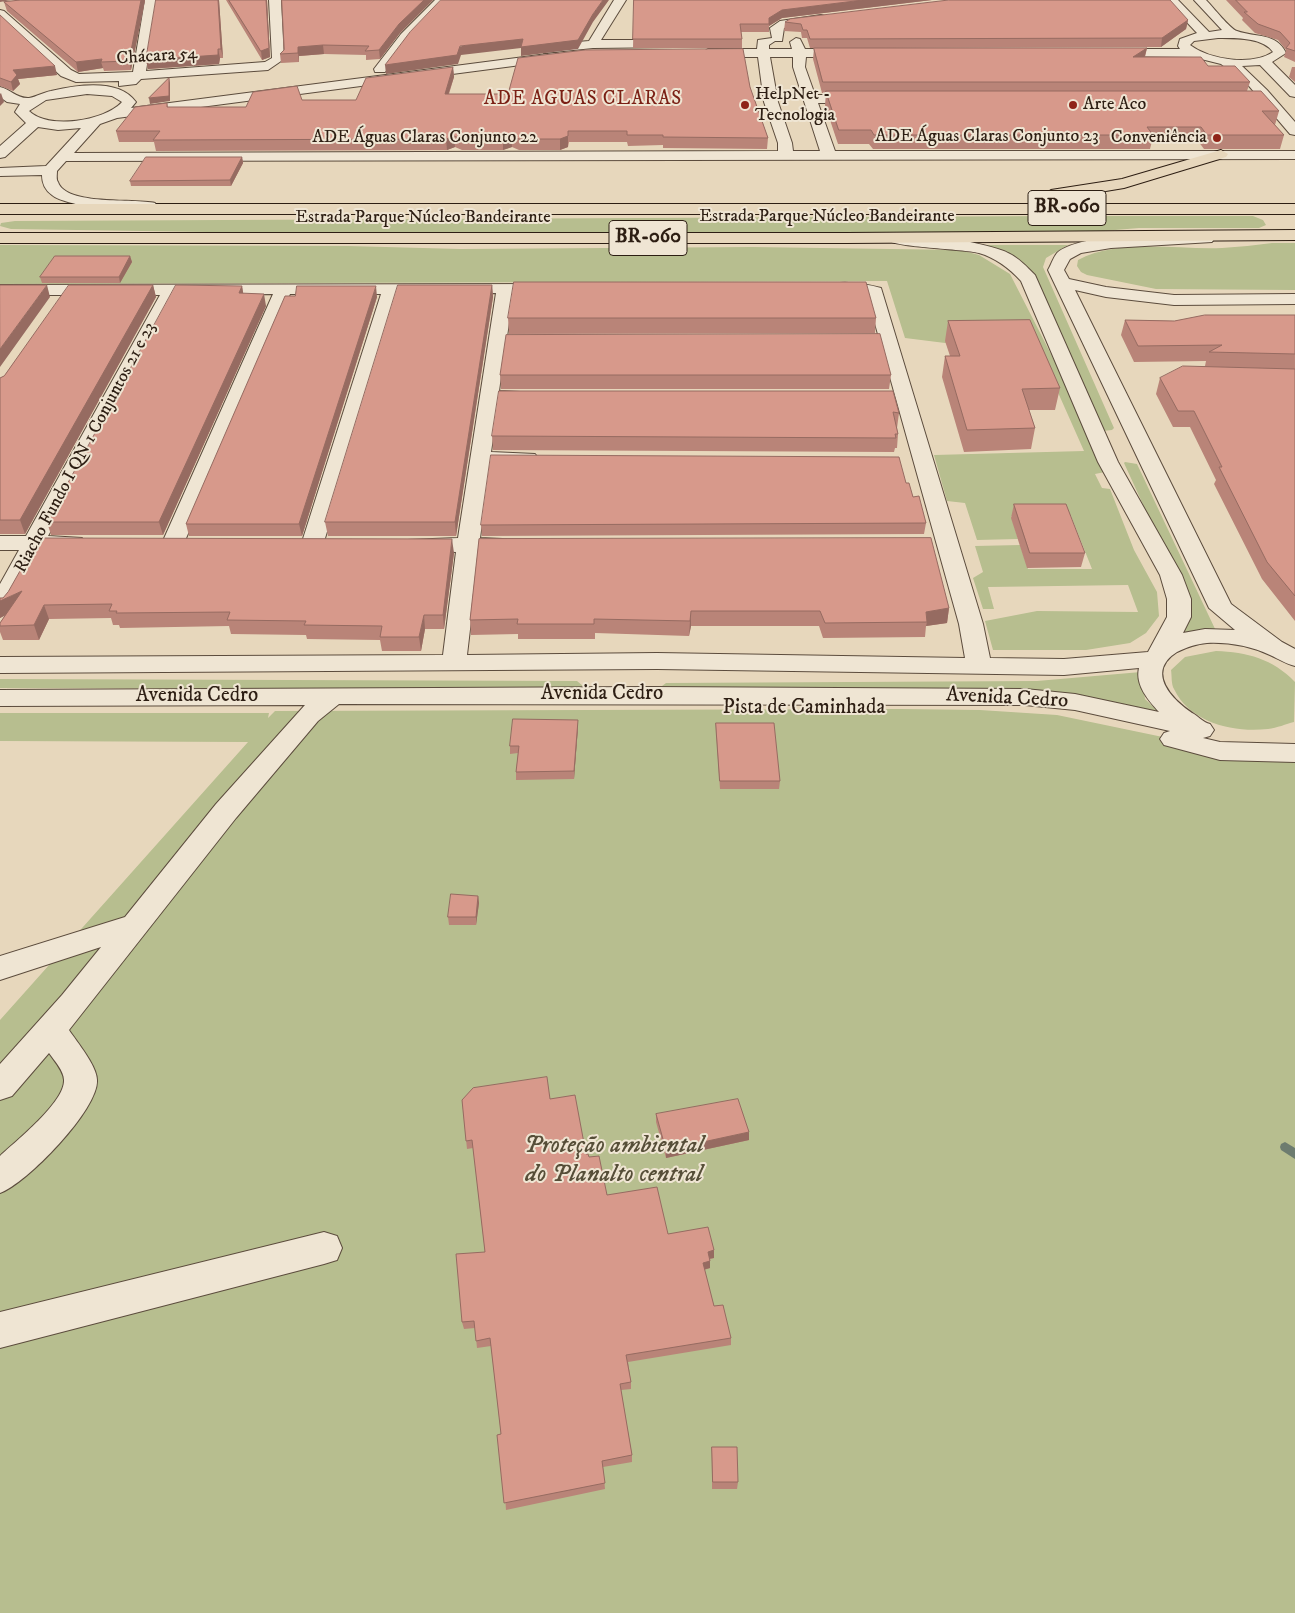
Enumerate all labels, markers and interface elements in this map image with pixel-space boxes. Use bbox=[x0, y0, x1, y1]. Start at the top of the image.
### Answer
street label: Chácara 54 bbox=[116, 43, 198, 71]
place label: HelpNet - Tecnologia bbox=[755, 84, 835, 126]
district label: ADE AGUAS CLARAS bbox=[482, 89, 684, 111]
place label: Arte Aco bbox=[1083, 94, 1146, 116]
marker: HelpNet - Tecnologia bbox=[739, 99, 751, 111]
marker: Arte Aco bbox=[1067, 99, 1079, 111]
street label: ADE Águas Claras Conjunto 23 bbox=[875, 126, 1099, 148]
street label: ADE Águas Claras Conjunto 22 bbox=[312, 127, 538, 149]
place label: Conveniência bbox=[1111, 127, 1207, 149]
marker: Conveniência bbox=[1211, 132, 1223, 144]
road number: BR-060 bbox=[1028, 190, 1106, 226]
street label: Estrada Parque Núcleo Bandeirante bbox=[699, 206, 955, 228]
street label: Estrada Parque Núcleo Bandeirante bbox=[295, 207, 551, 229]
road number: BR-060 bbox=[609, 220, 687, 256]
street label: Riacho Fundo I QN 1 Conjuntos 21 e 23 bbox=[11, 319, 161, 577]
street label: Avenida Cedro bbox=[541, 682, 663, 708]
street label: Avenida Cedro bbox=[945, 683, 1069, 715]
street label: Avenida Cedro bbox=[136, 684, 258, 710]
street label: Pista de Caminhada bbox=[723, 696, 885, 722]
park label: Proteção ambiental do Planalto central bbox=[524, 1132, 704, 1191]

